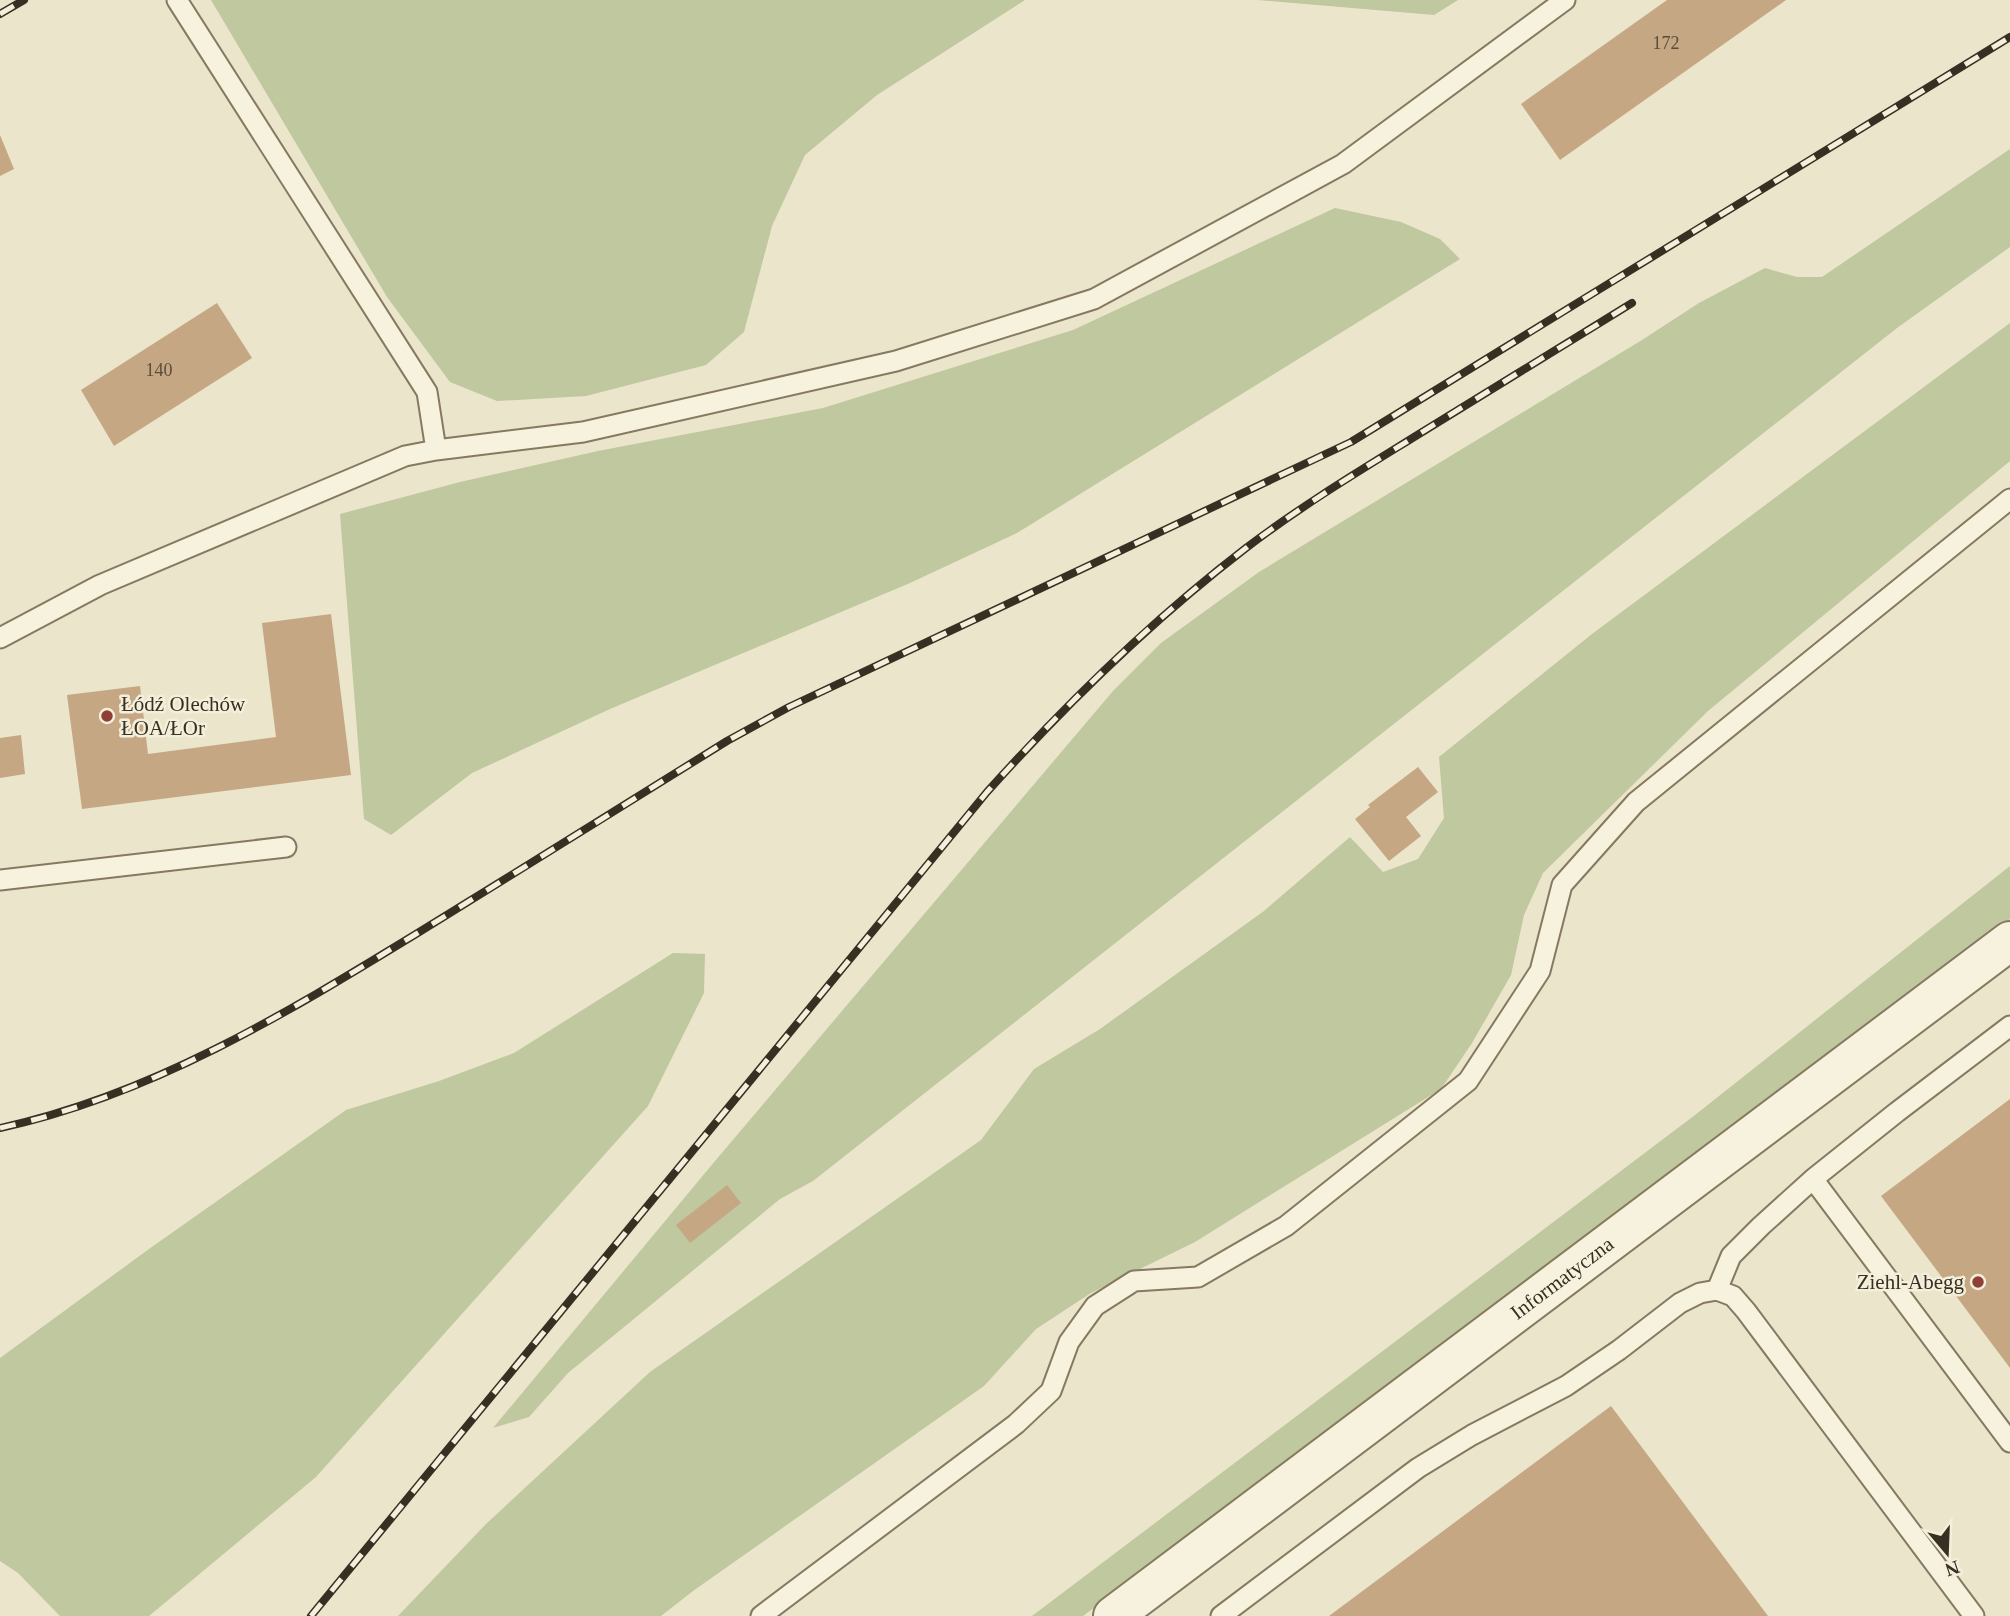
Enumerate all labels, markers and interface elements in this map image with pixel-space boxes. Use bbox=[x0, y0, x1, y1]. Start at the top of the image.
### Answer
house number: 172 bbox=[1653, 33, 1680, 53]
house number: 140 bbox=[146, 360, 173, 380]
place label: Łódź Olechów ŁOA/ŁOr bbox=[121, 692, 246, 740]
marker: Łódź Olechów ŁOA/ŁOr bbox=[99, 708, 115, 724]
street label: Informatyczna bbox=[1506, 1231, 1619, 1324]
place label: Ziehl-Abegg bbox=[1857, 1270, 1965, 1294]
marker: Ziehl-Abegg bbox=[1970, 1274, 1986, 1290]
north arrow bbox=[1912, 1518, 1982, 1588]
text: N bbox=[1942, 1556, 1962, 1581]

